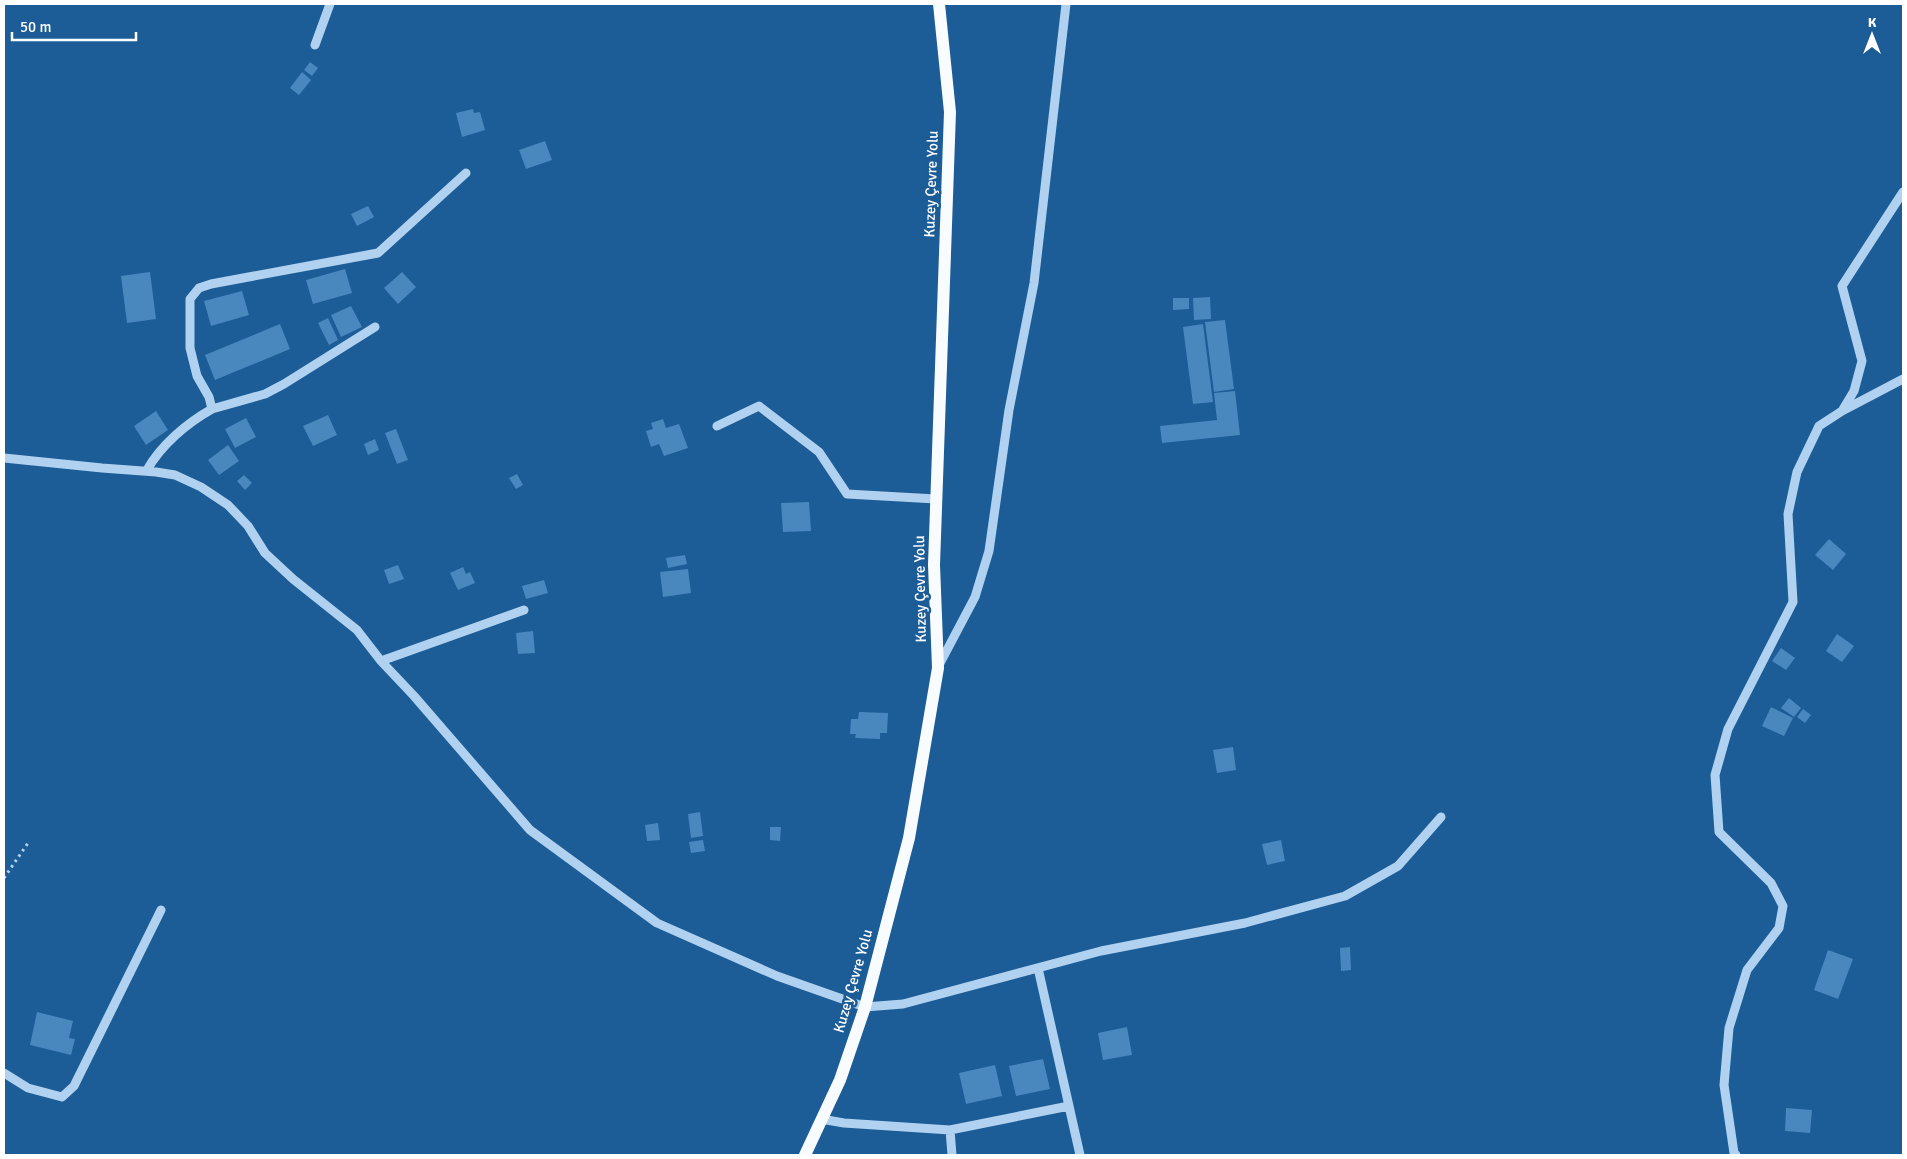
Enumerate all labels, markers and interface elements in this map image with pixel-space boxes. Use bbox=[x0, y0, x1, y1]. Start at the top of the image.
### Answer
scale bar bbox=[12, 10, 136, 42]
north arrow bbox=[1847, 10, 1897, 60]
text: K bbox=[1868, 14, 1877, 31]
text: 50 m bbox=[20, 18, 51, 36]
street label: Kuzey Çevre Yolu bbox=[920, 130, 942, 238]
street label: Kuzey Çevre Yolu bbox=[910, 535, 930, 643]
street label: Kuzey Çevre Yolu bbox=[830, 927, 876, 1035]

